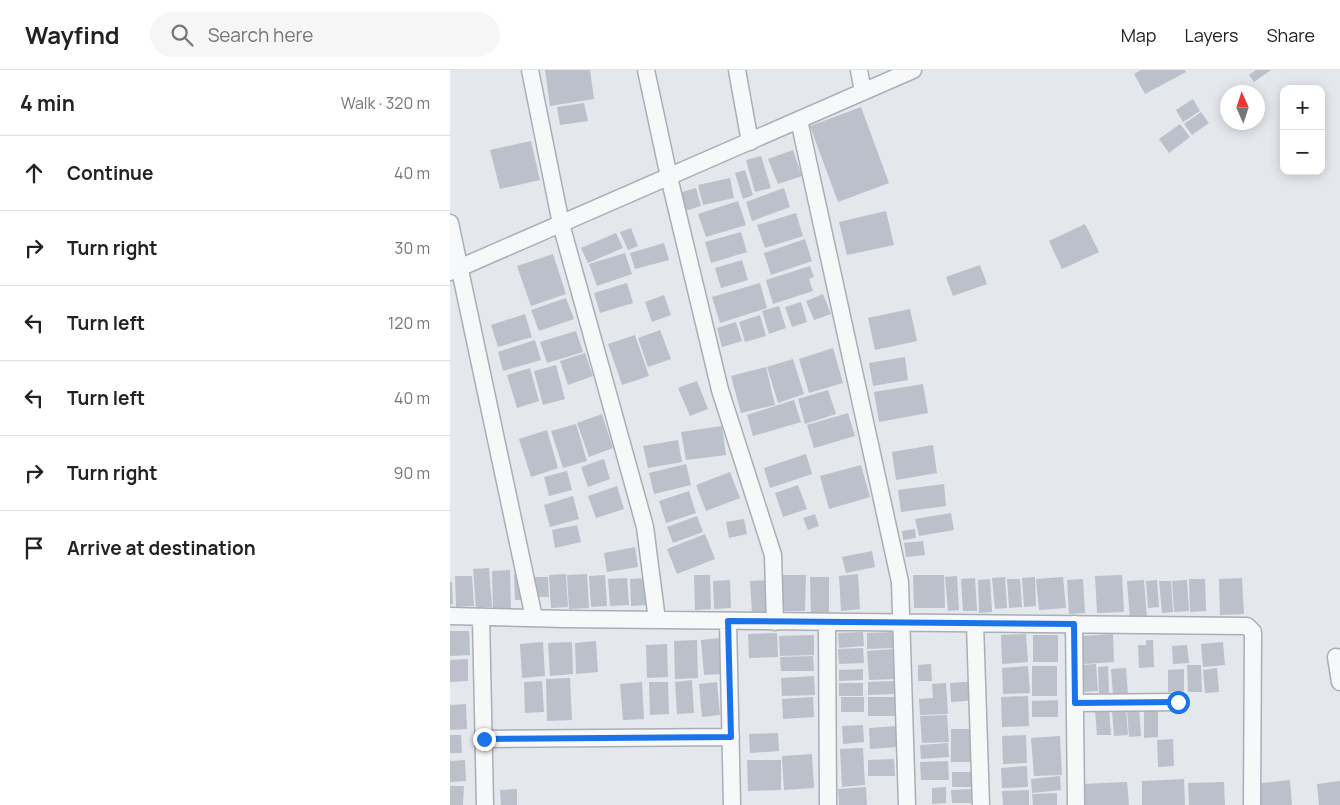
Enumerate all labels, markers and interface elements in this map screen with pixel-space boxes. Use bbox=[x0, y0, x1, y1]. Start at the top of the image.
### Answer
search box bbox=[150, 12, 500, 57]
text: Wayfind bbox=[25, 18, 120, 51]
icon: search bbox=[168, 21, 196, 49]
text: Search here bbox=[208, 22, 313, 48]
text: Map bbox=[1121, 23, 1156, 47]
text: Layers bbox=[1184, 23, 1238, 47]
text: Share bbox=[1266, 23, 1315, 47]
north arrow bbox=[1220, 85, 1265, 130]
map controls bbox=[1280, 85, 1325, 175]
button: + bbox=[1280, 85, 1325, 130]
text: 4 min bbox=[20, 89, 75, 117]
text: Walk · 320 m bbox=[341, 92, 430, 114]
button: − bbox=[1280, 130, 1325, 175]
icon: ahead bbox=[20, 159, 48, 187]
text: Continue bbox=[67, 160, 153, 186]
text: 40 m bbox=[394, 162, 430, 184]
icon: right bbox=[20, 234, 48, 262]
text: Turn right bbox=[67, 235, 157, 261]
text: 30 m bbox=[395, 237, 430, 259]
icon: left bbox=[20, 309, 48, 337]
text: Turn left bbox=[67, 310, 145, 336]
text: 120 m bbox=[388, 312, 430, 334]
icon: left bbox=[20, 384, 48, 412]
text: Turn left bbox=[67, 385, 145, 411]
text: 40 m bbox=[394, 387, 430, 409]
icon: right bbox=[20, 459, 48, 487]
text: Turn right bbox=[67, 460, 157, 486]
text: 90 m bbox=[394, 462, 430, 484]
icon: arrive bbox=[20, 534, 48, 562]
text: Arrive at destination bbox=[67, 535, 256, 561]
route start bbox=[1167, 691, 1190, 714]
route end bbox=[473, 728, 496, 751]

